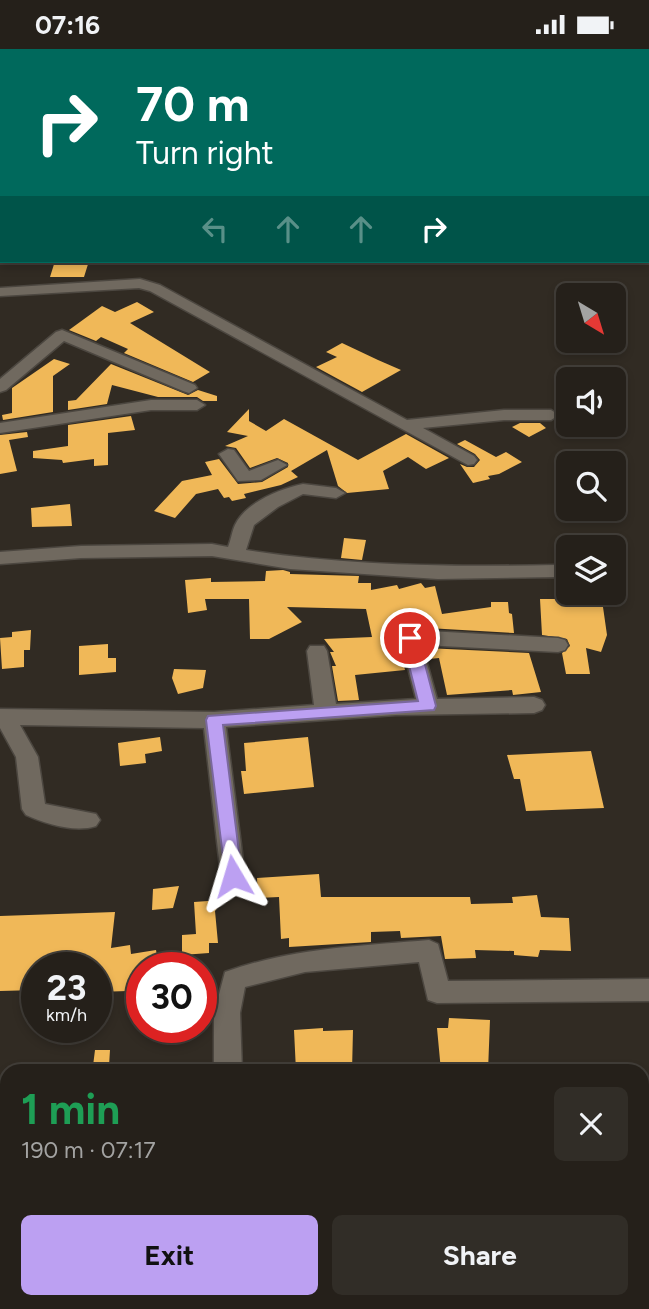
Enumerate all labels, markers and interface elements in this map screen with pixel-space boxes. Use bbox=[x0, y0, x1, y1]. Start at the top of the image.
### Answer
text: 07:16 bbox=[35, 9, 100, 41]
text: 70 m bbox=[136, 74, 249, 133]
icon: right bbox=[21, 77, 112, 168]
text: Turn right bbox=[136, 134, 274, 172]
icon: left bbox=[196, 210, 234, 248]
icon: ahead bbox=[269, 210, 307, 248]
icon: ahead bbox=[342, 210, 380, 248]
icon: right bbox=[415, 210, 453, 248]
north arrow bbox=[556, 283, 626, 353]
map controls bbox=[556, 283, 626, 605]
button: sound bbox=[556, 367, 626, 437]
button: search bbox=[556, 451, 626, 521]
button: layers bbox=[556, 535, 626, 605]
pin bbox=[380, 608, 440, 668]
icon: arrive bbox=[391, 619, 429, 657]
position arrow bbox=[196, 839, 270, 913]
speed limit sign: 30 bbox=[126, 952, 217, 1043]
text: 23 bbox=[47, 967, 86, 1009]
text: km/h bbox=[46, 1004, 87, 1026]
text: 1 min bbox=[21, 1084, 120, 1135]
button: close bbox=[554, 1087, 628, 1161]
text: 190 m · 07:17 bbox=[21, 1136, 155, 1164]
button: Exit bbox=[21, 1215, 318, 1295]
button: Share bbox=[332, 1215, 628, 1295]

